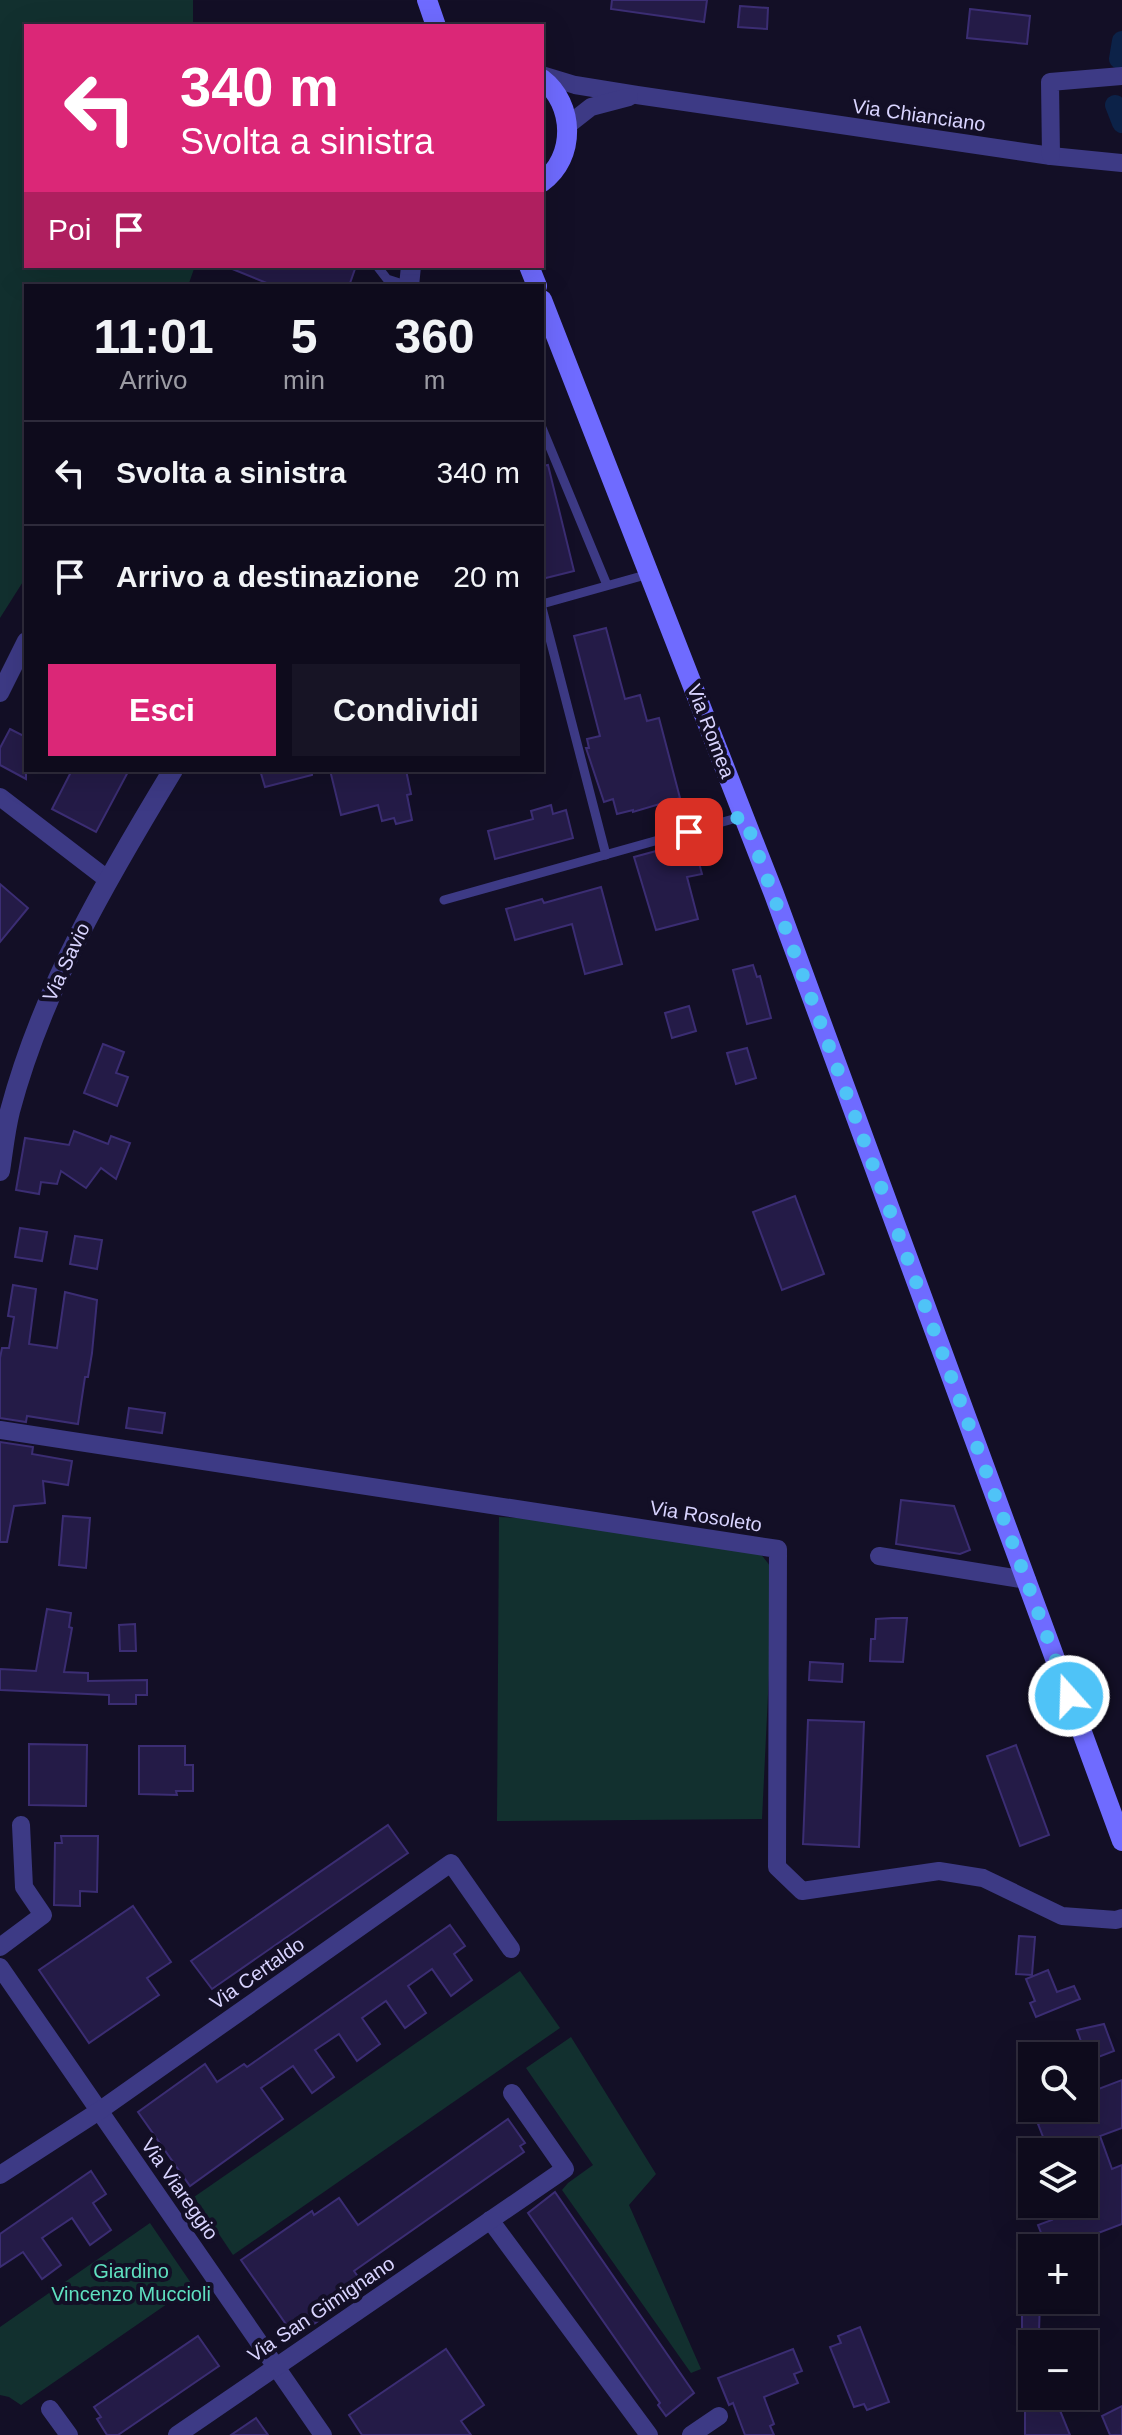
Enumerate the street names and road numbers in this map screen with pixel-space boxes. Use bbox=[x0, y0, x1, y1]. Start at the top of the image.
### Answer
street label: Via Chianciano bbox=[851, 95, 987, 135]
street label: Via Romea bbox=[683, 681, 739, 782]
street label: Via Savio bbox=[38, 919, 94, 1005]
street label: Via Rosoleto bbox=[648, 1496, 764, 1536]
street label: Via Certaldo bbox=[206, 1933, 308, 2013]
street label: Via Viareggio bbox=[137, 2134, 223, 2244]
street label: Via San Gimignano bbox=[244, 2252, 398, 2366]

